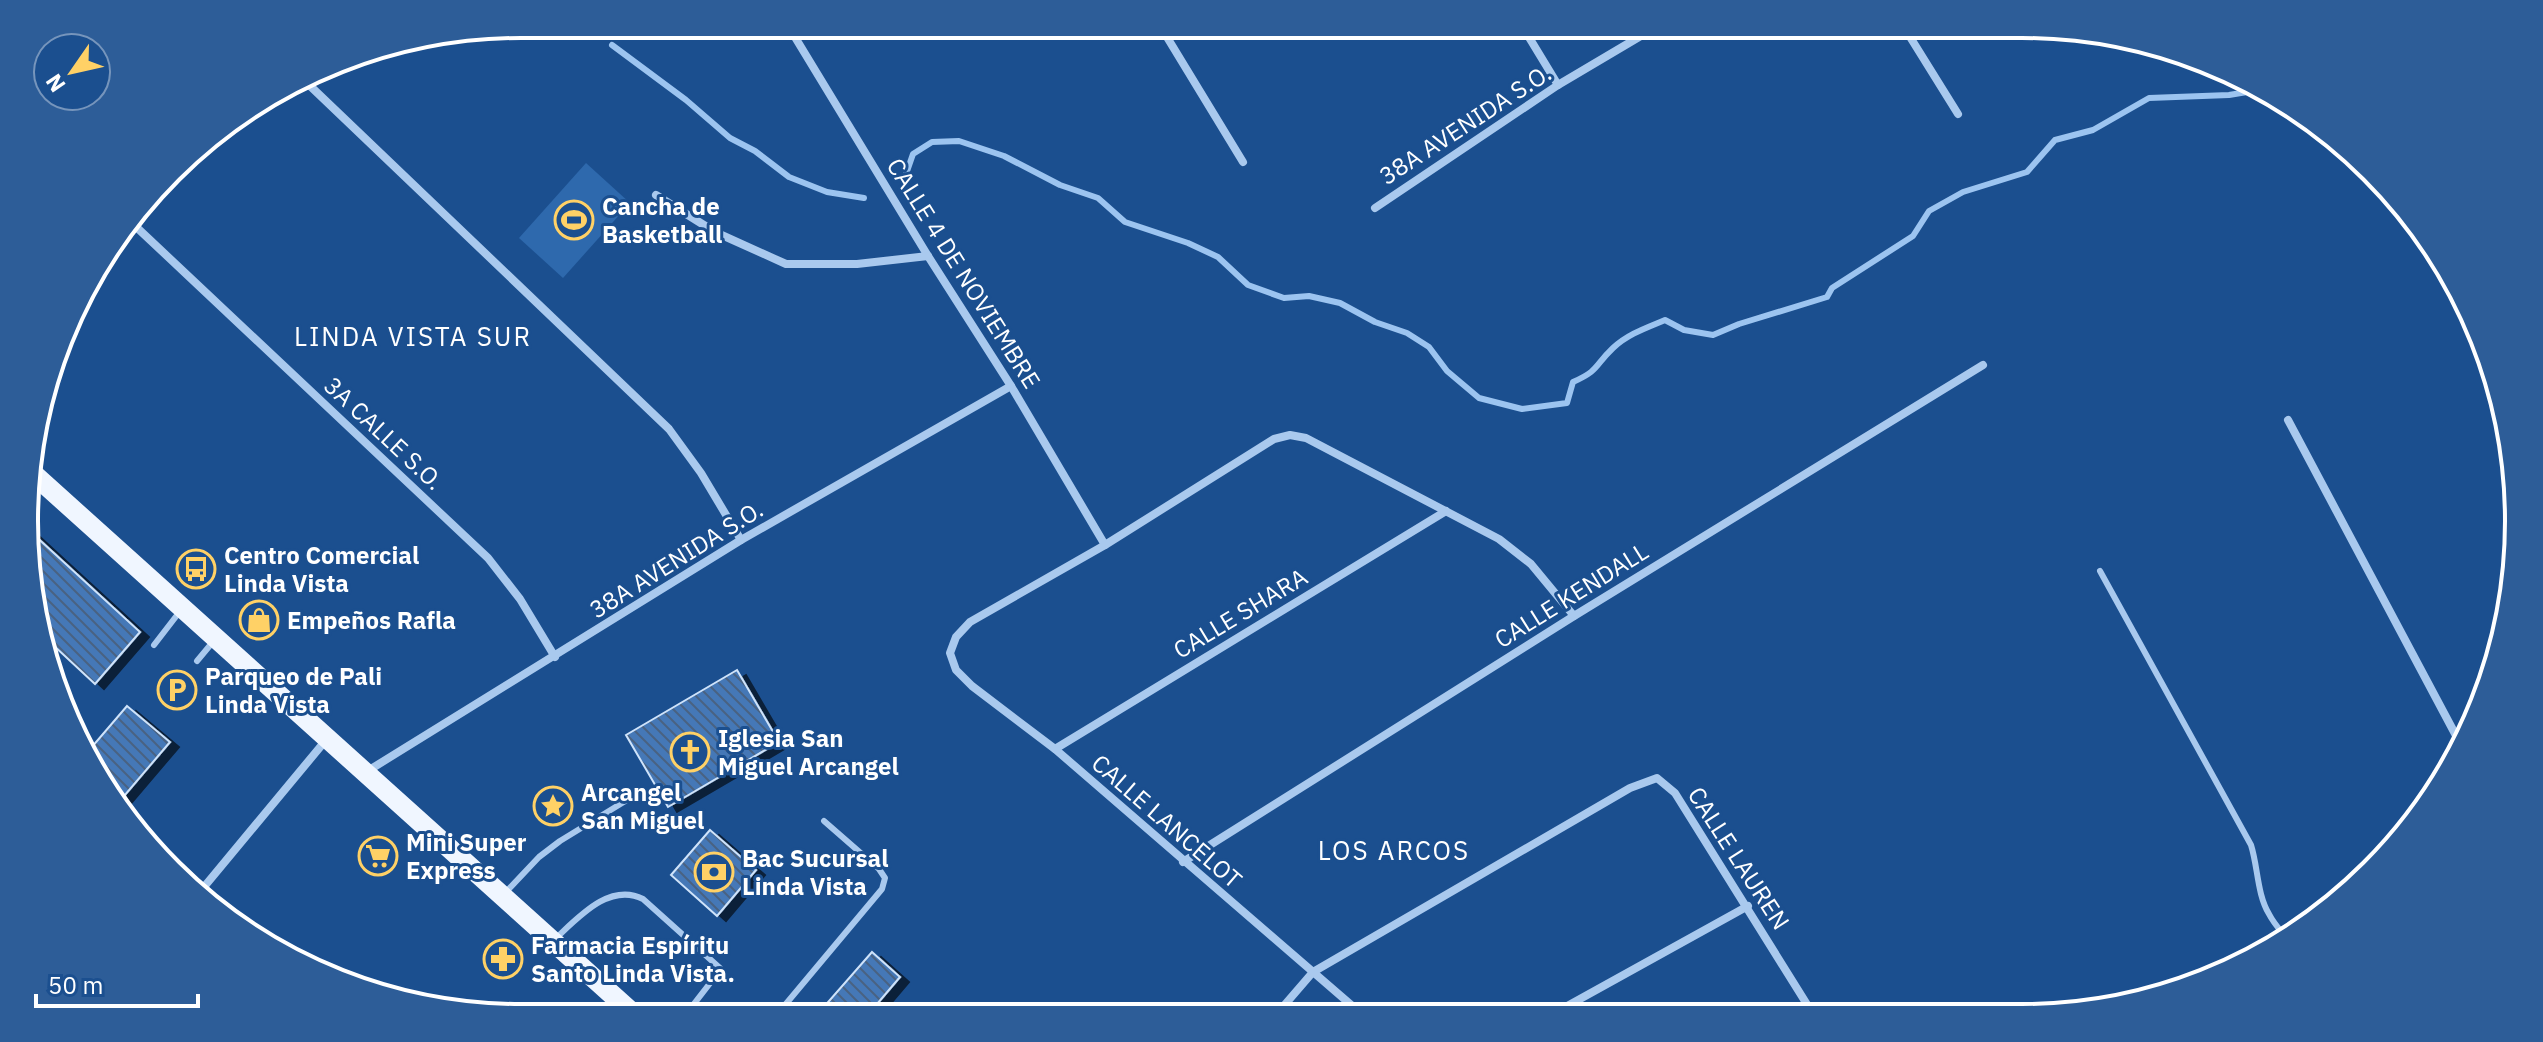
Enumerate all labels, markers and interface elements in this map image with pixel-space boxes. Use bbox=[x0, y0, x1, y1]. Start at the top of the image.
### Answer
north arrow bbox=[32, 32, 112, 112]
street label: 38A AVENIDA S.O. bbox=[1373, 56, 1557, 192]
text: N bbox=[39, 69, 71, 98]
street label: CALLE 4 DE NOVIEMBRE bbox=[880, 152, 1048, 394]
place label: Cancha de Basketball bbox=[602, 190, 722, 250]
sports icon: Cancha de Basketball bbox=[553, 199, 595, 241]
district label: LINDA VISTA SUR bbox=[294, 319, 532, 353]
street label: 3A CALLE S.O. bbox=[318, 369, 450, 497]
street label: 38A AVENIDA S.O. bbox=[583, 493, 769, 625]
street label: CALLE KENDALL bbox=[1488, 535, 1654, 655]
place label: Centro Comercial Linda Vista bbox=[224, 539, 419, 599]
bus stop icon: Centro Comercial Linda Vista bbox=[175, 548, 217, 590]
street label: CALLE SHARA bbox=[1167, 560, 1313, 666]
shop icon: Empeños Rafla bbox=[238, 599, 280, 641]
place label: Empeños Rafla bbox=[287, 604, 456, 636]
place label: Parqueo de Pali Linda Vista bbox=[205, 660, 382, 720]
parking icon: Parqueo de Pali Linda Vista bbox=[156, 669, 198, 711]
place label: Iglesia San Miguel Arcangel bbox=[718, 722, 899, 782]
church icon: Iglesia San Miguel Arcangel bbox=[669, 731, 711, 773]
street label: CALLE LANCELOT bbox=[1085, 747, 1249, 895]
place label: Arcangel San Miguel bbox=[581, 776, 704, 836]
street label: CALLE LAUREN bbox=[1681, 780, 1797, 936]
place icon: Arcangel San Miguel bbox=[532, 785, 574, 827]
place label: Mini Super Express bbox=[406, 826, 527, 886]
district label: LOS ARCOS bbox=[1318, 833, 1470, 867]
supermarket icon: Mini Super Express bbox=[357, 835, 399, 877]
place label: Bac Sucursal Linda Vista bbox=[742, 842, 888, 902]
bank icon: Bac Sucursal Linda Vista bbox=[693, 851, 735, 893]
place label: Farmacia Espíritu Santo Linda Vista. bbox=[531, 929, 735, 989]
pharmacy icon: Farmacia Espíritu Santo Linda Vista. bbox=[482, 938, 524, 980]
scale bar bbox=[36, 958, 198, 1008]
text: 50 m bbox=[48, 969, 103, 1001]

